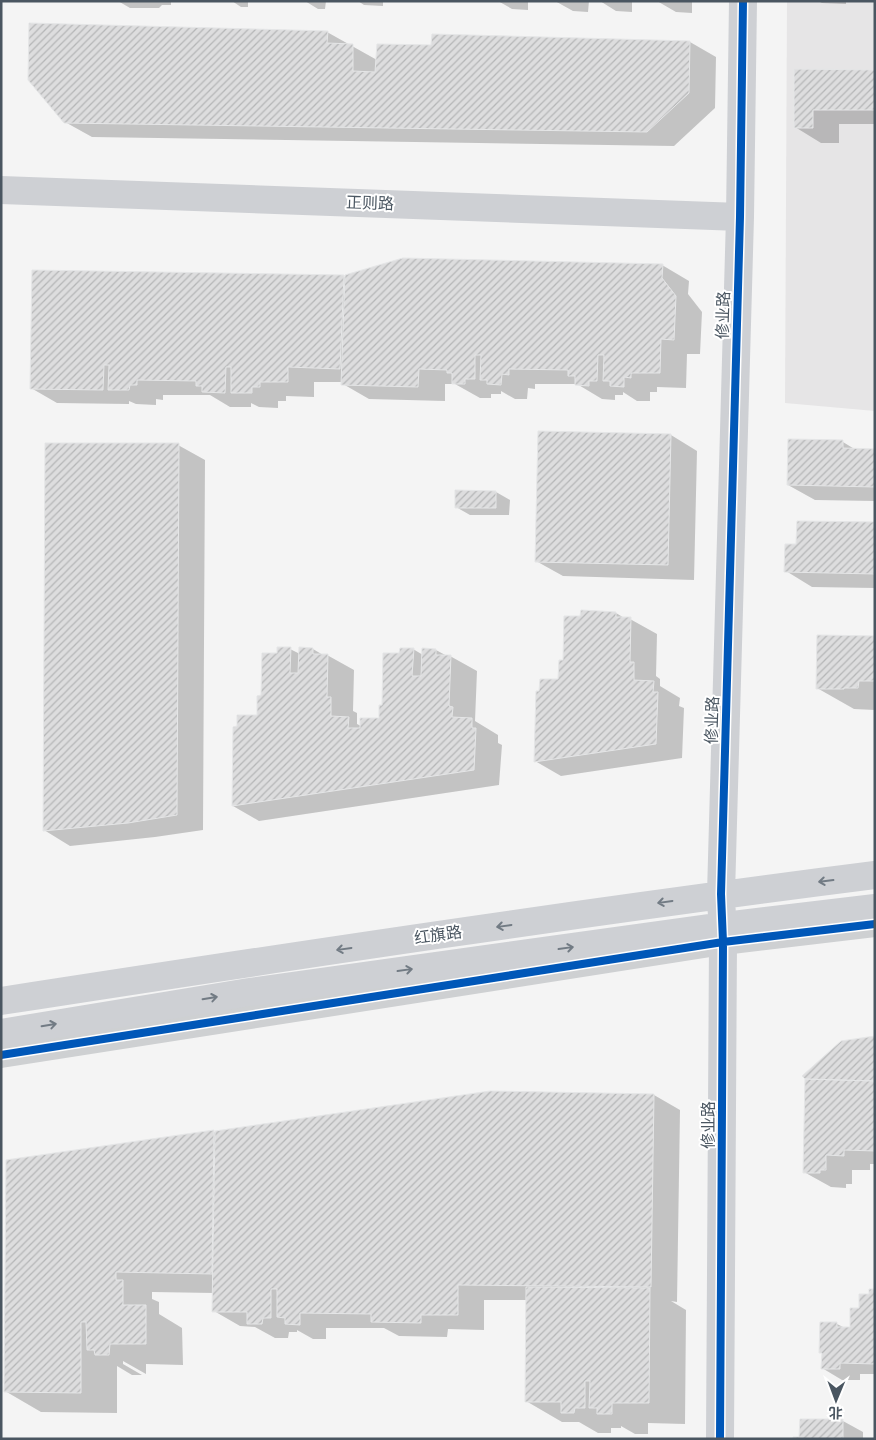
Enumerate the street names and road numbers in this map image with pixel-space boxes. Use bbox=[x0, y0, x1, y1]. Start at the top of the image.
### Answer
street label: 正则路 bbox=[346, 194, 394, 212]
street label: 修业路 bbox=[714, 291, 732, 339]
street label: 修业路 bbox=[703, 696, 721, 744]
street label: 红旗路 bbox=[413, 923, 463, 947]
street label: 修业路 bbox=[700, 1101, 717, 1149]

